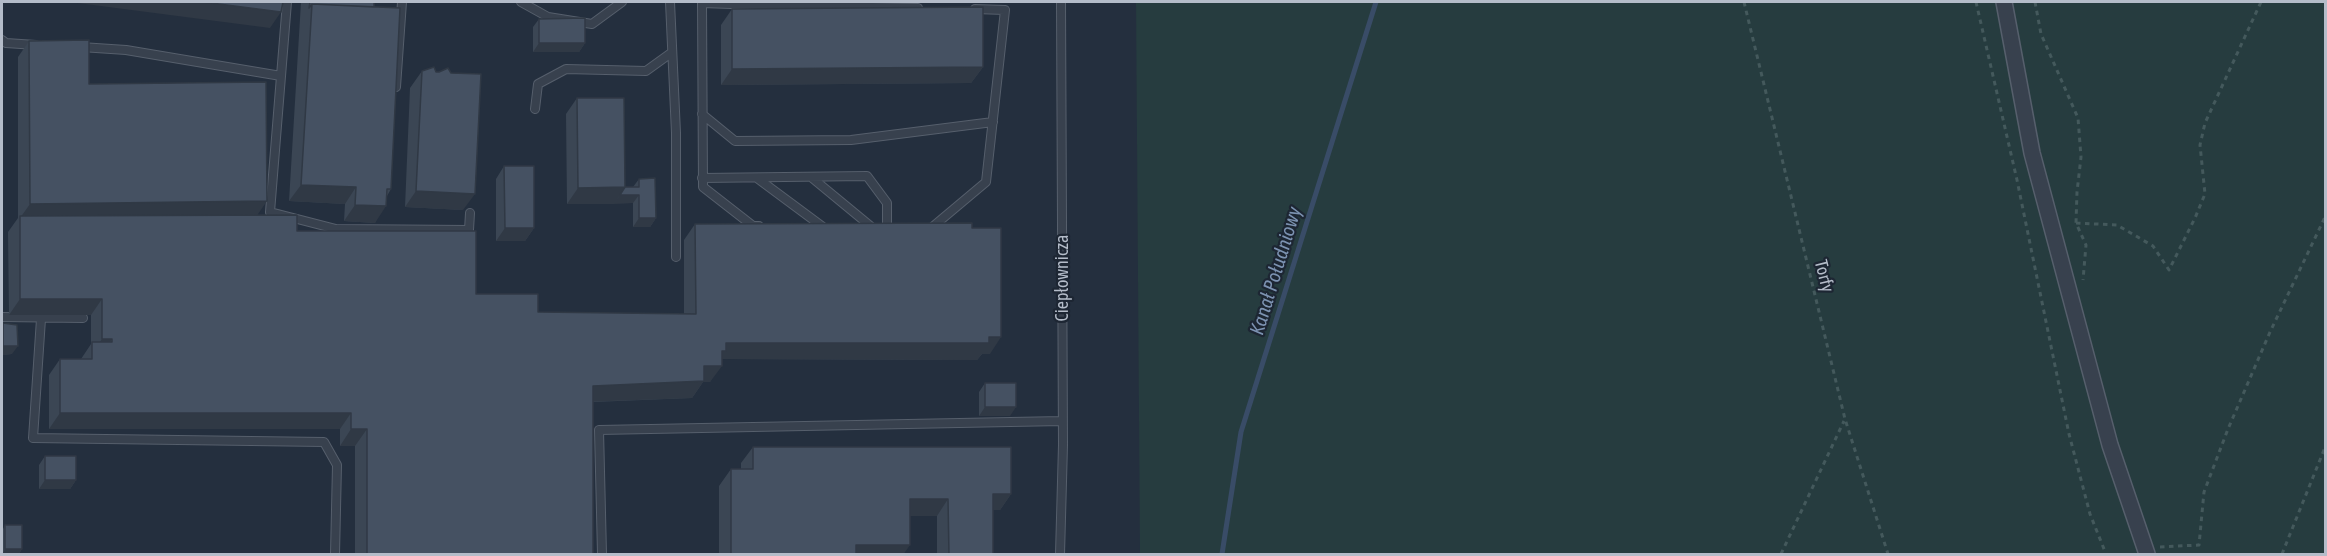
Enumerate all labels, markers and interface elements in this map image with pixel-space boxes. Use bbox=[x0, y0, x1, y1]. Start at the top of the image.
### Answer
water label: Kanał Południowy bbox=[1245, 204, 1307, 338]
street label: Ciepłownicza bbox=[1051, 235, 1073, 321]
street label: Torfy bbox=[1810, 257, 1838, 295]

